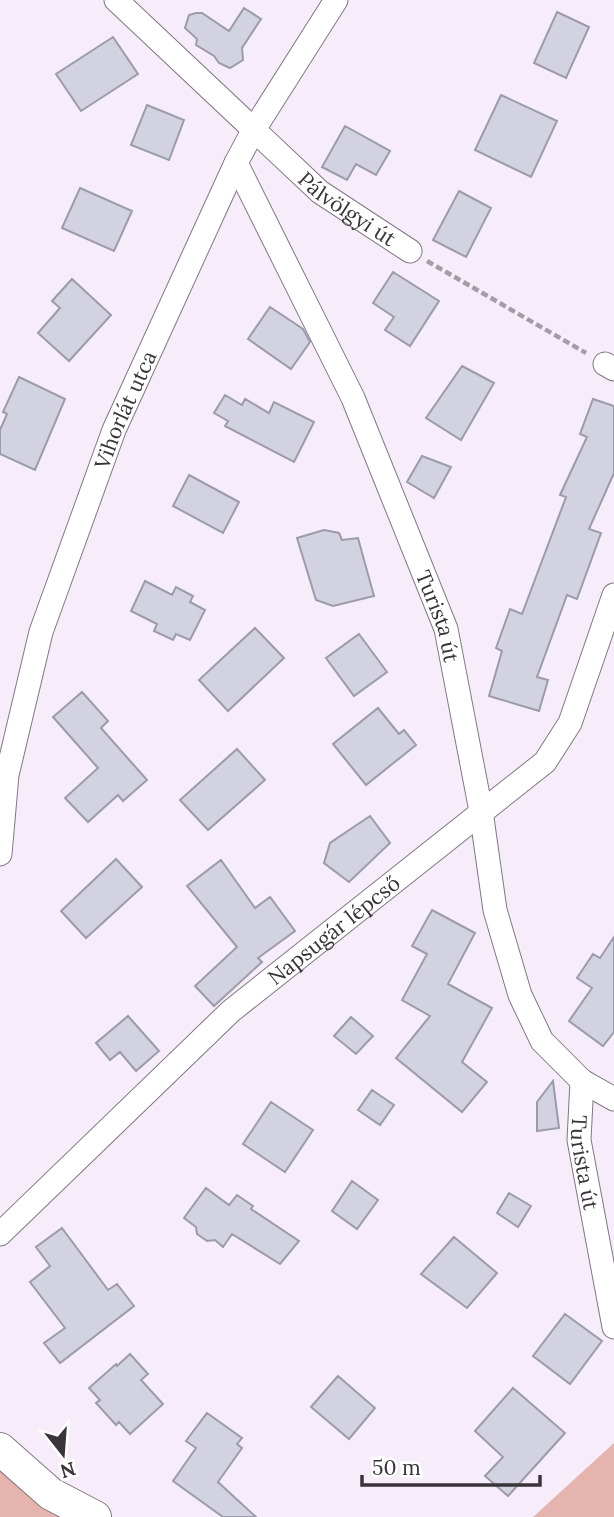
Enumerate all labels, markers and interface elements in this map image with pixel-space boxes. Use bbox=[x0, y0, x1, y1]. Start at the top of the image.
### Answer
street label: Pálvölgyi út bbox=[293, 165, 402, 252]
street label: Vihorlát utca bbox=[87, 346, 162, 473]
street label: Turista út bbox=[410, 566, 466, 665]
street label: Napsugár lépcső bbox=[262, 869, 405, 990]
street label: Turista út bbox=[565, 1114, 605, 1213]
north arrow bbox=[28, 1419, 98, 1489]
scale bar bbox=[362, 1444, 540, 1488]
text: 50 m bbox=[372, 1454, 421, 1481]
text: N bbox=[57, 1457, 79, 1484]

